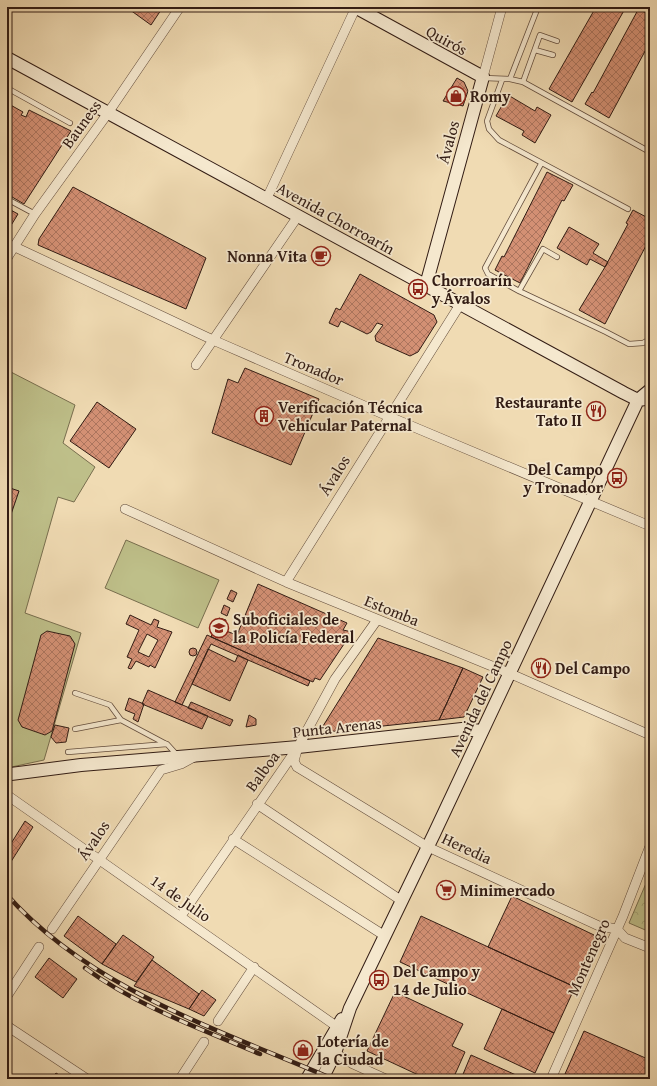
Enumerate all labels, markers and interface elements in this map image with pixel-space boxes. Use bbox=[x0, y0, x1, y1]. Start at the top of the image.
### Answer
street label: Quirós bbox=[422, 19, 472, 61]
place label: Romy bbox=[470, 84, 511, 108]
shop icon: Romy bbox=[445, 85, 467, 107]
street label: Bauness bbox=[55, 95, 107, 153]
street label: Ávalos bbox=[431, 118, 465, 166]
street label: Avenida Chorroarín bbox=[273, 176, 399, 260]
place label: Nonna Vita bbox=[227, 244, 308, 268]
cafe icon: Nonna Vita bbox=[310, 245, 332, 267]
place label: Chorroarín y Ávalos bbox=[431, 268, 513, 310]
bus stop icon: Chorroarín y Ávalos bbox=[407, 278, 429, 300]
street label: Tronador bbox=[280, 345, 348, 392]
place label: Restaurante Tato II bbox=[495, 390, 582, 432]
place label: Verificación Técnica Vehicular Paternal bbox=[278, 395, 423, 437]
restaurant icon: Restaurante Tato II bbox=[585, 400, 607, 422]
building icon: Verificación Técnica Vehicular Paternal bbox=[253, 405, 275, 427]
street label: Ávalos bbox=[312, 450, 356, 500]
place label: Del Campo y Tronador bbox=[523, 457, 604, 499]
bus stop icon: Del Campo y Tronador bbox=[606, 467, 628, 489]
street label: Estomba bbox=[361, 588, 423, 632]
place label: Suboficiales de la Policía Federal bbox=[233, 607, 354, 649]
school or university icon: Suboficiales de la Policía Federal bbox=[208, 617, 230, 639]
street label: Avenida del Campo bbox=[442, 635, 518, 761]
place label: Del Campo bbox=[555, 656, 631, 680]
restaurant icon: Del Campo bbox=[530, 657, 552, 679]
street label: Punta Arenas bbox=[291, 710, 383, 744]
street label: Balboa bbox=[239, 745, 285, 796]
street label: Ávalos bbox=[71, 815, 115, 865]
street label: Heredia bbox=[438, 826, 496, 870]
street label: 14 de Julio bbox=[146, 868, 216, 928]
place label: Minimercado bbox=[460, 878, 556, 902]
supermarket icon: Minimercado bbox=[435, 879, 457, 901]
street label: Montenegro bbox=[560, 914, 616, 1000]
place label: Del Campo y 14 de Julio bbox=[393, 959, 481, 1001]
bus stop icon: Del Campo y 14 de Julio bbox=[368, 969, 390, 991]
place label: Lotería de la Ciudad bbox=[317, 1029, 389, 1071]
shop icon: Lotería de la Ciudad bbox=[292, 1039, 314, 1061]

